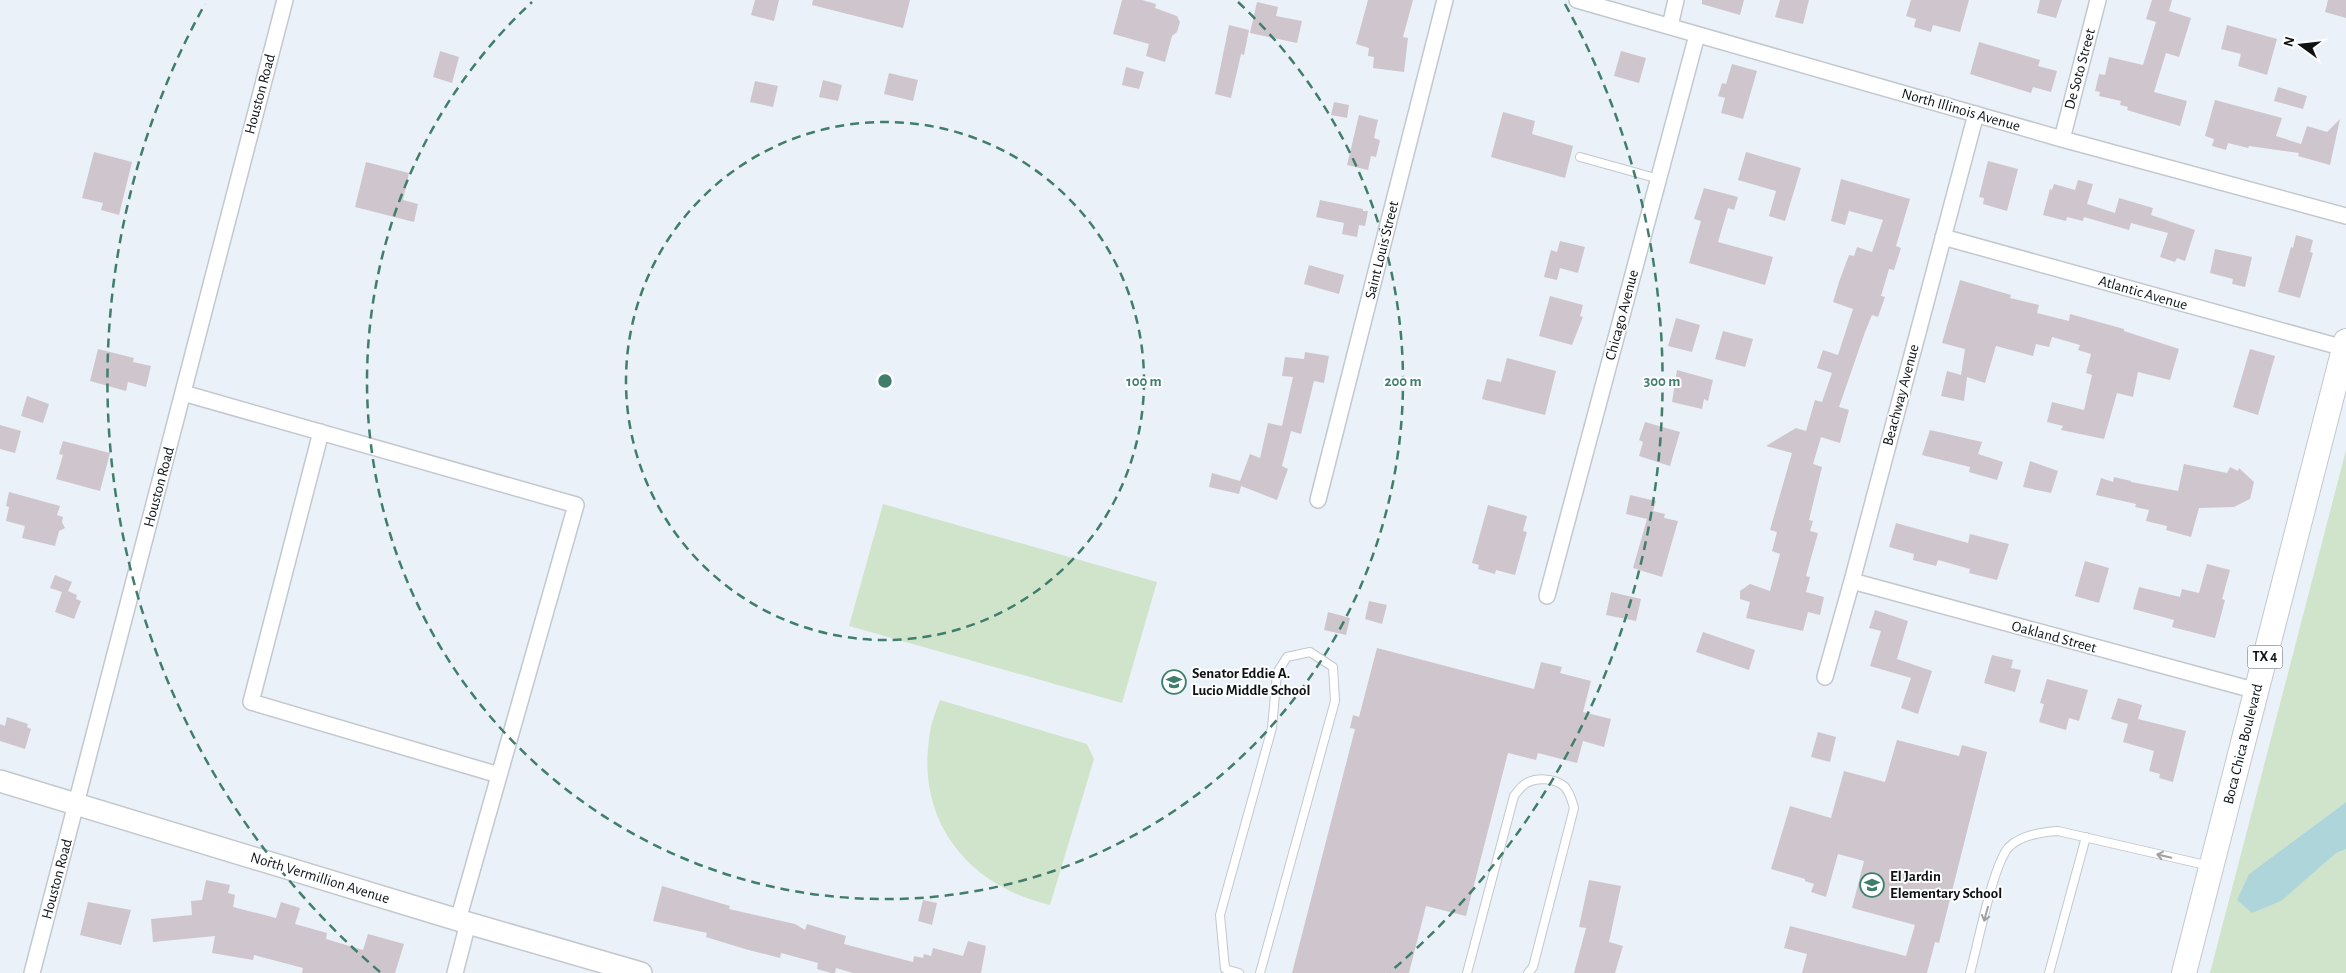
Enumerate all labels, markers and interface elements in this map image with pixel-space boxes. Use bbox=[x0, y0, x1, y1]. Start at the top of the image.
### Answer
north arrow bbox=[2276, 20, 2326, 70]
street label: De Soto Street bbox=[2062, 27, 2098, 111]
text: N bbox=[2281, 35, 2297, 48]
street label: Houston Road bbox=[242, 52, 278, 136]
street label: North Illinois Avenue bbox=[1900, 86, 2022, 134]
street label: Saint Louis Street bbox=[1363, 199, 1401, 301]
street label: Chicago Avenue bbox=[1603, 268, 1641, 362]
street label: Atlantic Avenue bbox=[2097, 273, 2189, 313]
street label: Beachway Avenue bbox=[1880, 343, 1922, 447]
centre of rings bbox=[876, 372, 894, 390]
text: 100 m bbox=[1126, 374, 1162, 389]
text: 200 m bbox=[1384, 374, 1422, 389]
text: 300 m bbox=[1644, 374, 1680, 389]
street label: Houston Road bbox=[141, 445, 177, 529]
street label: Oakland Street bbox=[2010, 618, 2098, 656]
road number: TX 4 bbox=[2248, 646, 2282, 669]
place label: Senator Eddie A. Lucio Middle School bbox=[1192, 666, 1310, 698]
school or university icon: Senator Eddie A. Lucio Middle School bbox=[1161, 669, 1187, 695]
street label: Boca Chica Boulevard bbox=[2221, 682, 2265, 806]
street label: Houston Road bbox=[39, 837, 75, 921]
street label: North Vermillion Avenue bbox=[249, 850, 391, 906]
one-way arrow bbox=[2157, 850, 2173, 860]
place label: El Jardin Elementary School bbox=[1890, 869, 2002, 901]
school or university icon: El Jardin Elementary School bbox=[1859, 872, 1885, 898]
one-way arrow bbox=[1981, 905, 1990, 921]

